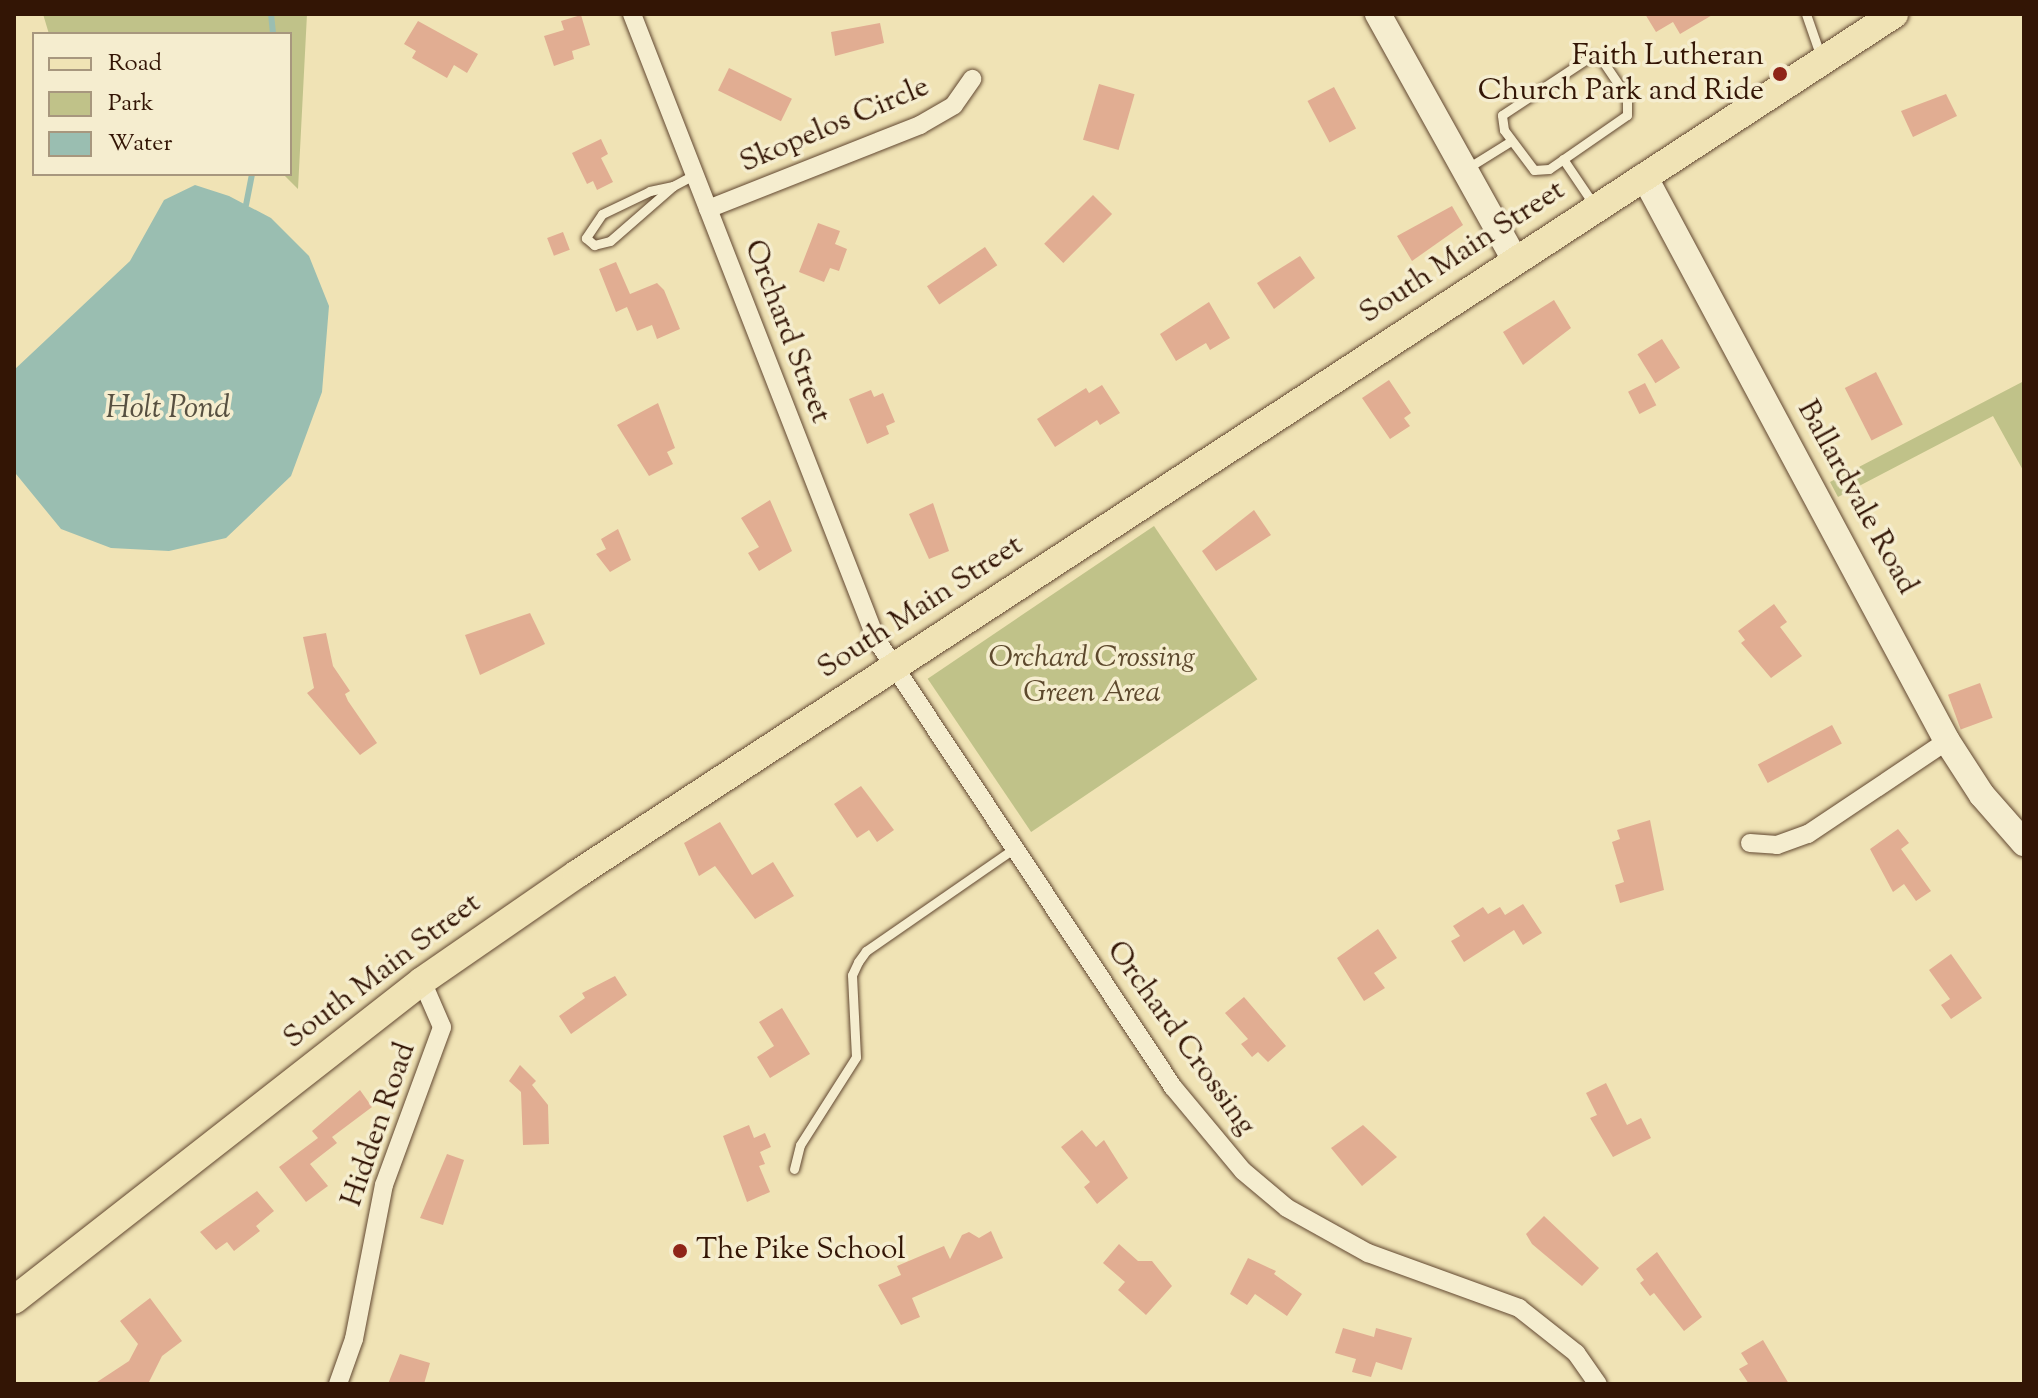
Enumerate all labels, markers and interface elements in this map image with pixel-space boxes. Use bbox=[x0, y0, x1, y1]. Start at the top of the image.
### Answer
legend bbox=[32, 32, 292, 176]
place label: Faith Lutheran Church Park and Ride bbox=[1478, 39, 1764, 110]
text: Road bbox=[108, 47, 162, 81]
marker: Faith Lutheran Church Park and Ride bbox=[1771, 65, 1789, 83]
street label: Skopelos Circle bbox=[735, 70, 935, 182]
text: Park bbox=[108, 87, 154, 121]
text: Water bbox=[108, 127, 172, 161]
street label: South Main Street bbox=[1354, 173, 1572, 333]
street label: Orchard Street bbox=[735, 235, 837, 429]
water label: Holt Pond bbox=[106, 390, 230, 428]
street label: Ballardvale Road bbox=[1788, 395, 1924, 601]
street label: South Main Street bbox=[812, 528, 1030, 688]
park label: Orchard Crossing Green Area bbox=[989, 641, 1195, 712]
street label: South Main Street bbox=[277, 886, 489, 1058]
street label: Orchard Crossing bbox=[1097, 935, 1263, 1143]
street label: Hidden Road bbox=[335, 1038, 425, 1212]
place label: The Pike School bbox=[696, 1233, 906, 1269]
marker: The Pike School bbox=[671, 1242, 689, 1260]

